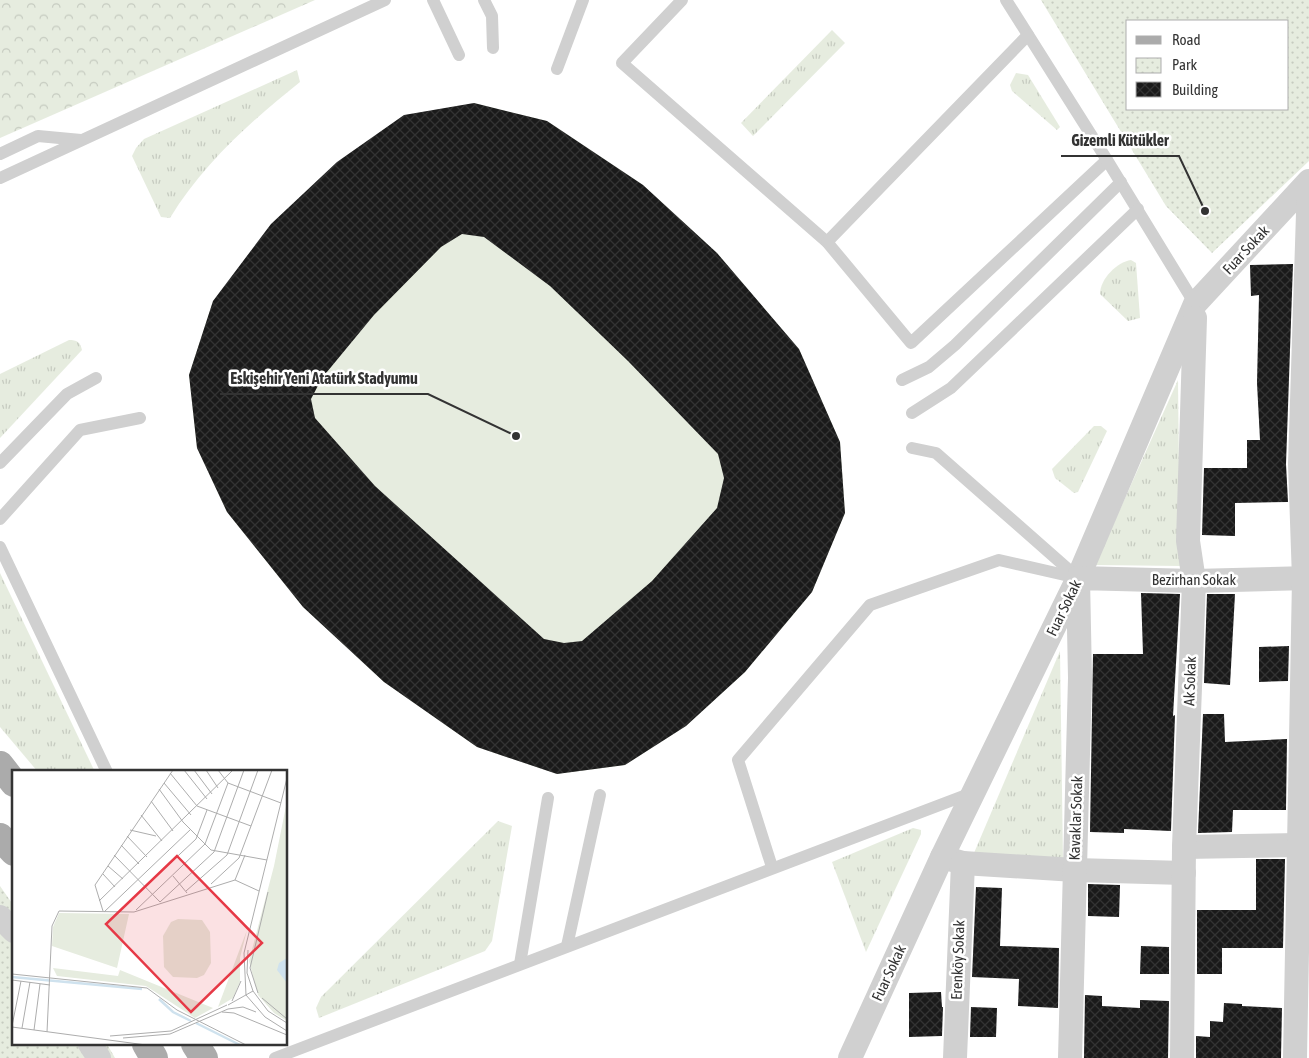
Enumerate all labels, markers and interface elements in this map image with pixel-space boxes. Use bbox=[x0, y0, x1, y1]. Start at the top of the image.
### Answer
legend bbox=[1126, 20, 1289, 110]
text: Road bbox=[1172, 31, 1201, 48]
text: Park bbox=[1172, 56, 1197, 73]
text: Building bbox=[1172, 81, 1218, 98]
callout: Gizemli Kütükler bbox=[1061, 125, 1179, 156]
text: Gizemli Kütükler bbox=[1071, 131, 1169, 149]
street label: Fuar Sokak bbox=[1219, 222, 1273, 277]
callout: Eskişehir Yeni Atatürk Stadyumu bbox=[220, 363, 428, 394]
text: Eskişehir Yeni Atatürk Stadyumu bbox=[230, 369, 418, 387]
street label: Bezirhan Sokak bbox=[1152, 571, 1237, 588]
street label: Fuar Sokak bbox=[1043, 577, 1085, 639]
street label: Ak Sokak bbox=[1180, 656, 1199, 706]
inset map bbox=[12, 770, 288, 1046]
street label: Kavaklar Sokak bbox=[1066, 775, 1085, 861]
street label: Erenköy Sokak bbox=[948, 919, 967, 1000]
street label: Fuar Sokak bbox=[868, 942, 909, 1004]

